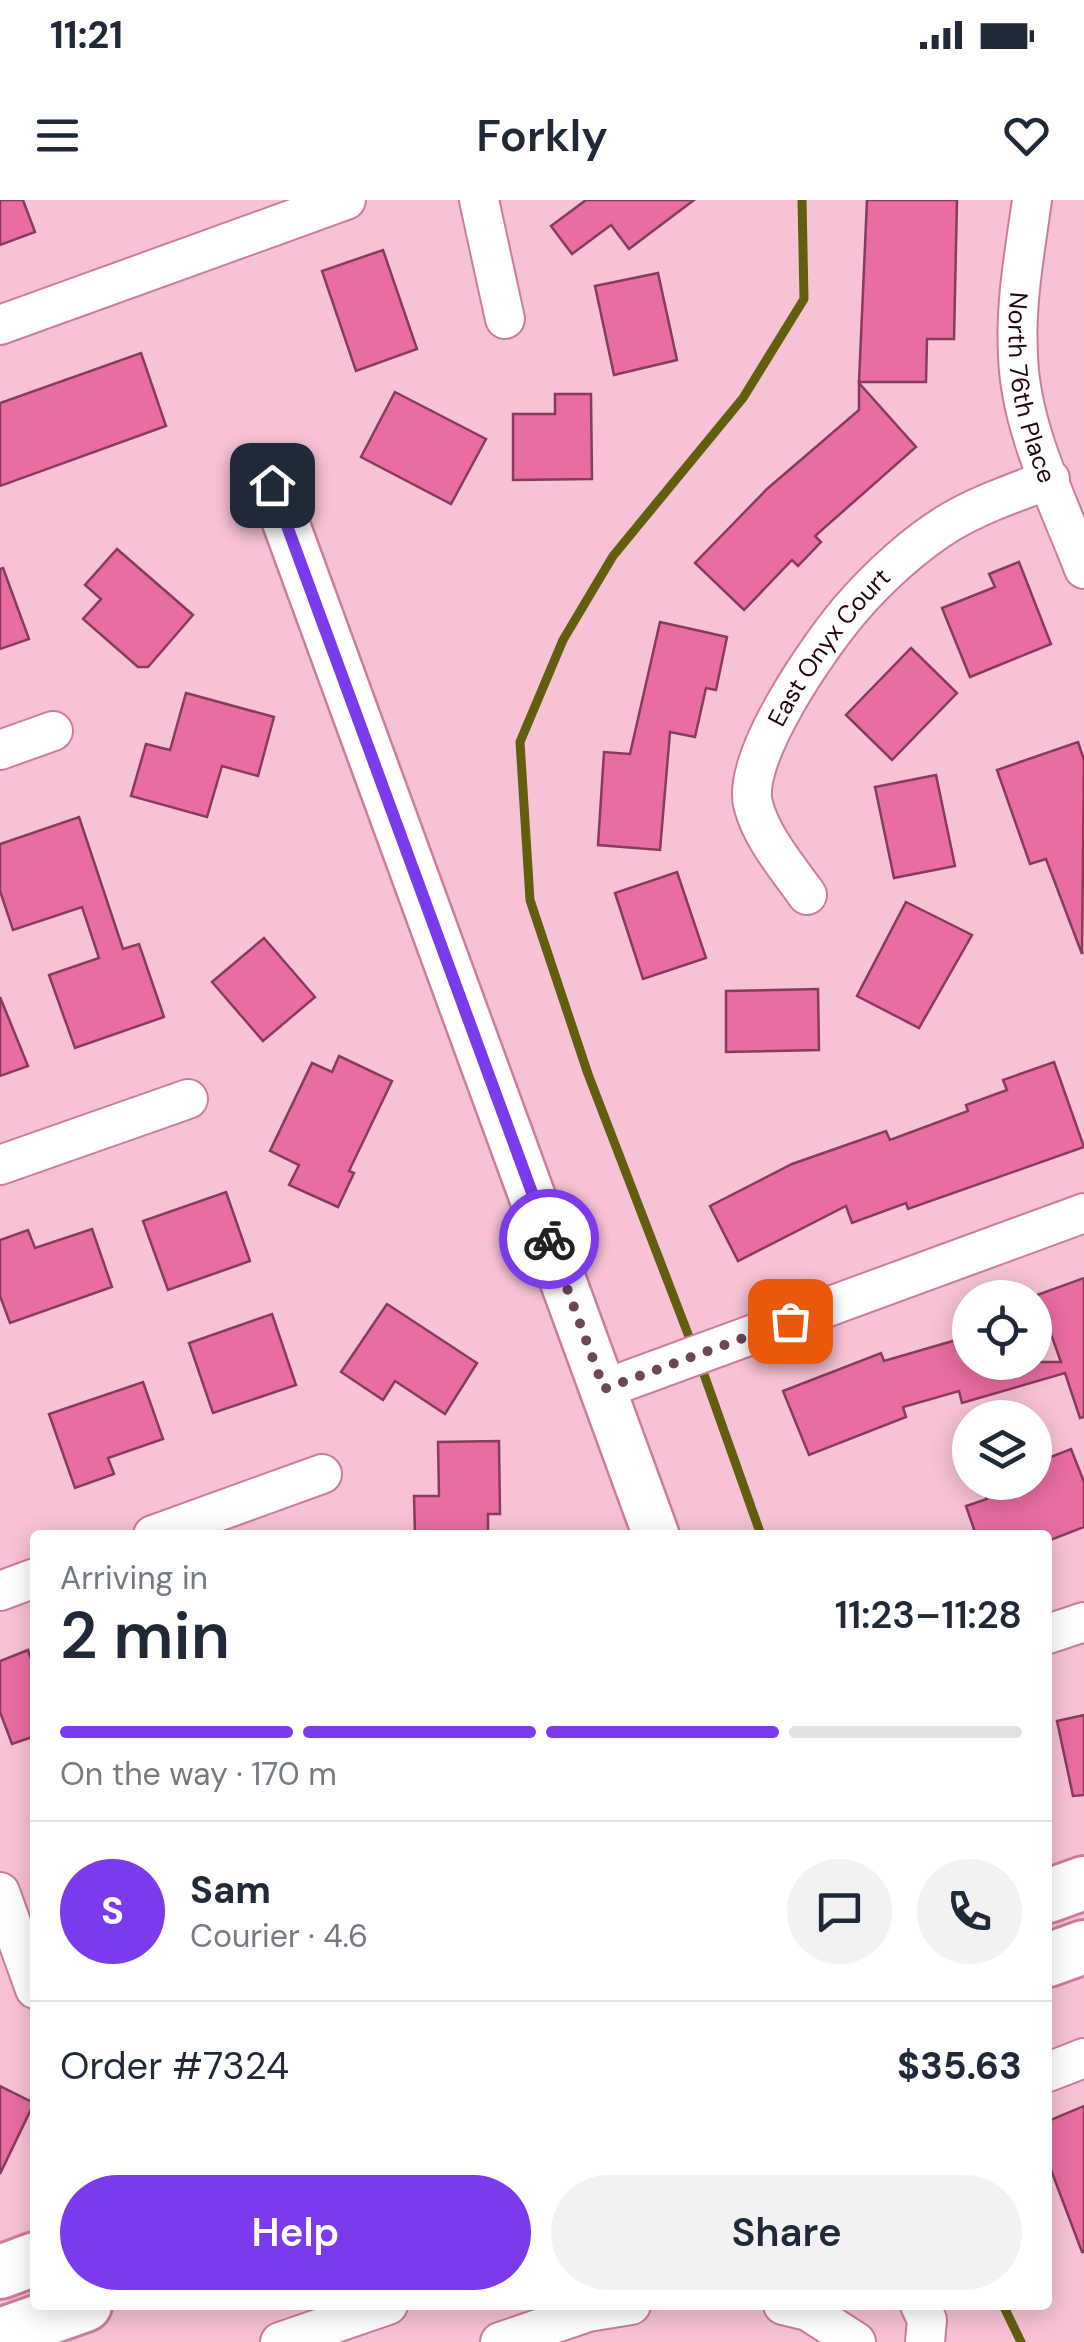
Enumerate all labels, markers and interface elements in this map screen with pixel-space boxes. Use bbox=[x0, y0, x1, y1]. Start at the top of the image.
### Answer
text: 11:21 bbox=[50, 10, 123, 60]
text: Forkly bbox=[476, 106, 608, 165]
icon: menu bbox=[30, 108, 85, 163]
icon: heart bbox=[999, 108, 1054, 163]
street label: North 76th Place bbox=[1001, 291, 1064, 488]
pin bbox=[230, 443, 315, 528]
icon: home bbox=[245, 458, 300, 513]
street label: East Onyx Court bbox=[760, 561, 897, 732]
courier bbox=[499, 1189, 599, 1289]
icon: bike bbox=[522, 1212, 577, 1267]
pin bbox=[748, 1279, 833, 1364]
map controls bbox=[952, 1280, 1052, 1500]
button: locate bbox=[952, 1280, 1052, 1380]
icon: bag bbox=[763, 1294, 818, 1349]
button: layers bbox=[952, 1400, 1052, 1500]
text: Arriving in bbox=[60, 1557, 208, 1599]
text: 11:23–11:28 bbox=[835, 1590, 1022, 1640]
text: 2 min bbox=[60, 1594, 230, 1678]
text: On the way · 170 m bbox=[60, 1753, 337, 1795]
button: chat bbox=[787, 1859, 892, 1964]
button: phone bbox=[917, 1859, 1022, 1964]
text: Sam bbox=[190, 1865, 271, 1915]
text: S bbox=[101, 1886, 124, 1936]
text: Courier · 4.6 bbox=[190, 1915, 368, 1957]
text: Order #7324 bbox=[60, 2041, 289, 2091]
text: $35.63 bbox=[897, 2041, 1022, 2091]
button: Help bbox=[60, 2175, 531, 2290]
button: Share bbox=[551, 2175, 1022, 2290]

